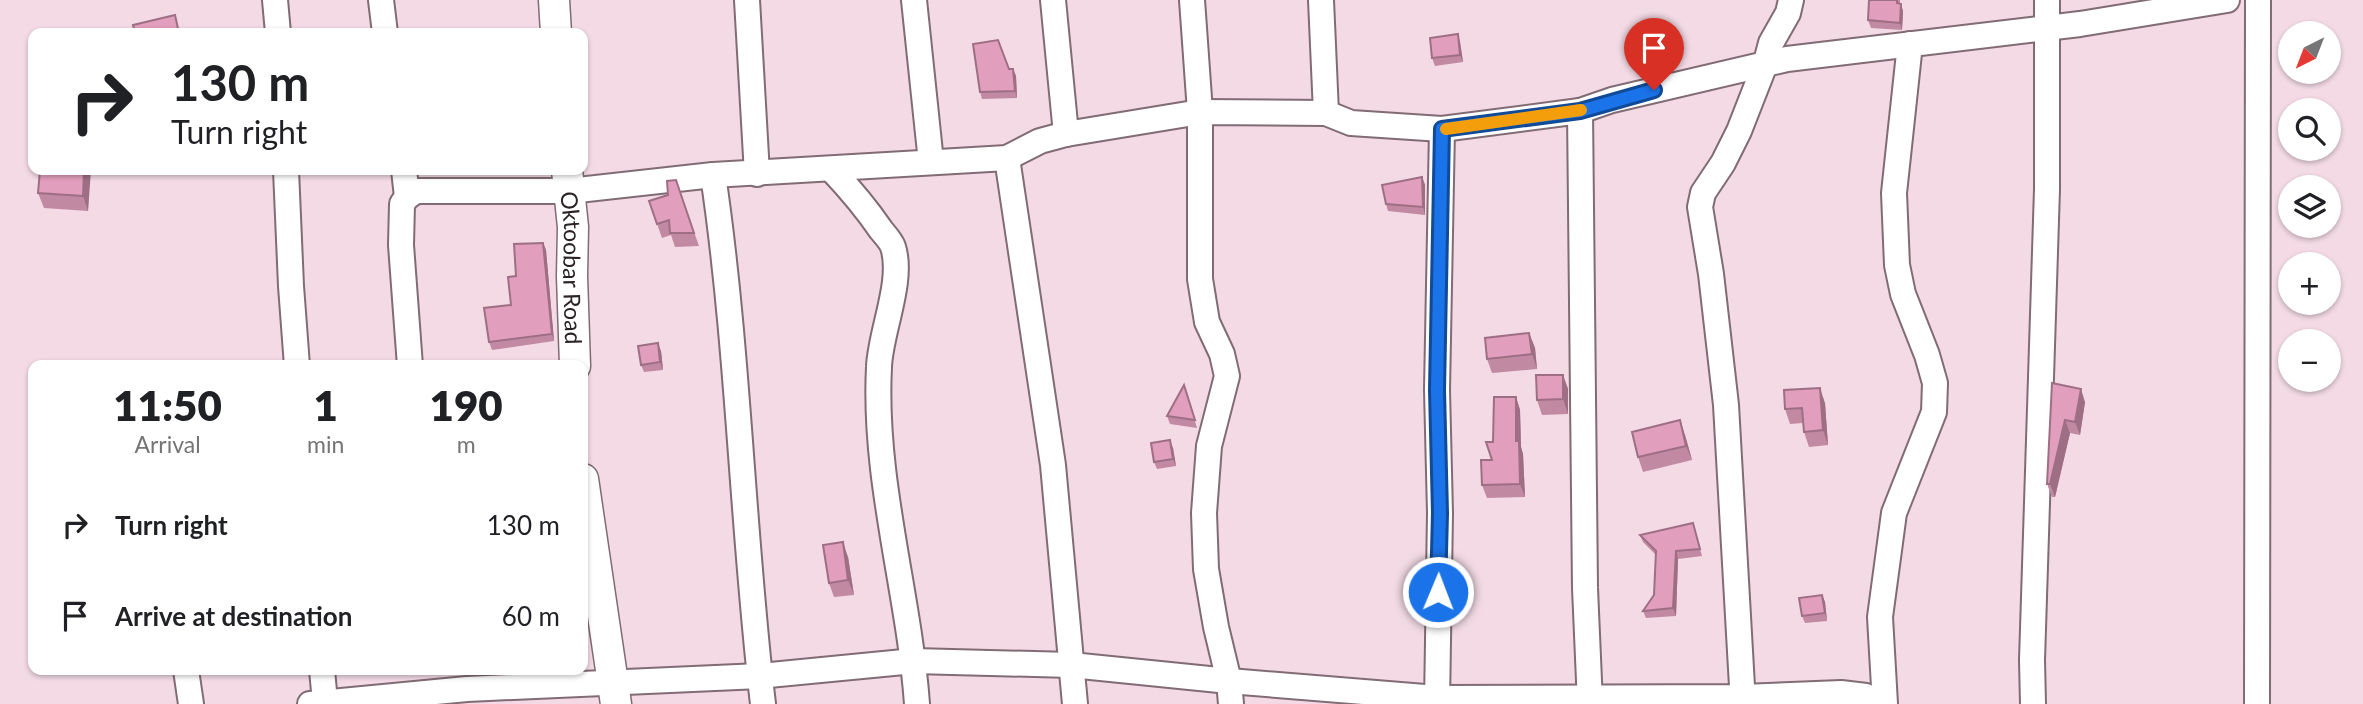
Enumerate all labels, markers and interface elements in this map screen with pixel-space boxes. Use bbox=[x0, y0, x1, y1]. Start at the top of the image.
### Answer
pin bbox=[1624, 18, 1684, 90]
north arrow bbox=[2278, 21, 2342, 84]
map controls bbox=[2278, 21, 2341, 392]
icon: arrive bbox=[1635, 29, 1673, 67]
text: 130 m bbox=[171, 53, 309, 111]
icon: right bbox=[56, 56, 147, 147]
button: search bbox=[2278, 98, 2341, 161]
text: Turn right bbox=[171, 112, 307, 151]
button: layers bbox=[2278, 175, 2341, 238]
street label: Oktoobar Road bbox=[555, 190, 588, 345]
button: + bbox=[2278, 252, 2341, 315]
button: − bbox=[2278, 329, 2341, 392]
text: 11:50 bbox=[113, 380, 222, 430]
text: 1 bbox=[314, 380, 338, 430]
text: 190 bbox=[430, 380, 503, 430]
text: Arrival bbox=[134, 430, 201, 458]
text: min bbox=[307, 430, 344, 458]
text: m bbox=[457, 430, 476, 458]
icon: right bbox=[56, 506, 94, 544]
text: Turn right bbox=[115, 509, 228, 541]
text: 130 m bbox=[487, 509, 560, 541]
position arrow bbox=[1401, 555, 1475, 629]
icon: arrive bbox=[56, 597, 94, 635]
text: Arrive at destination bbox=[115, 600, 352, 632]
text: 60 m bbox=[502, 600, 560, 632]

